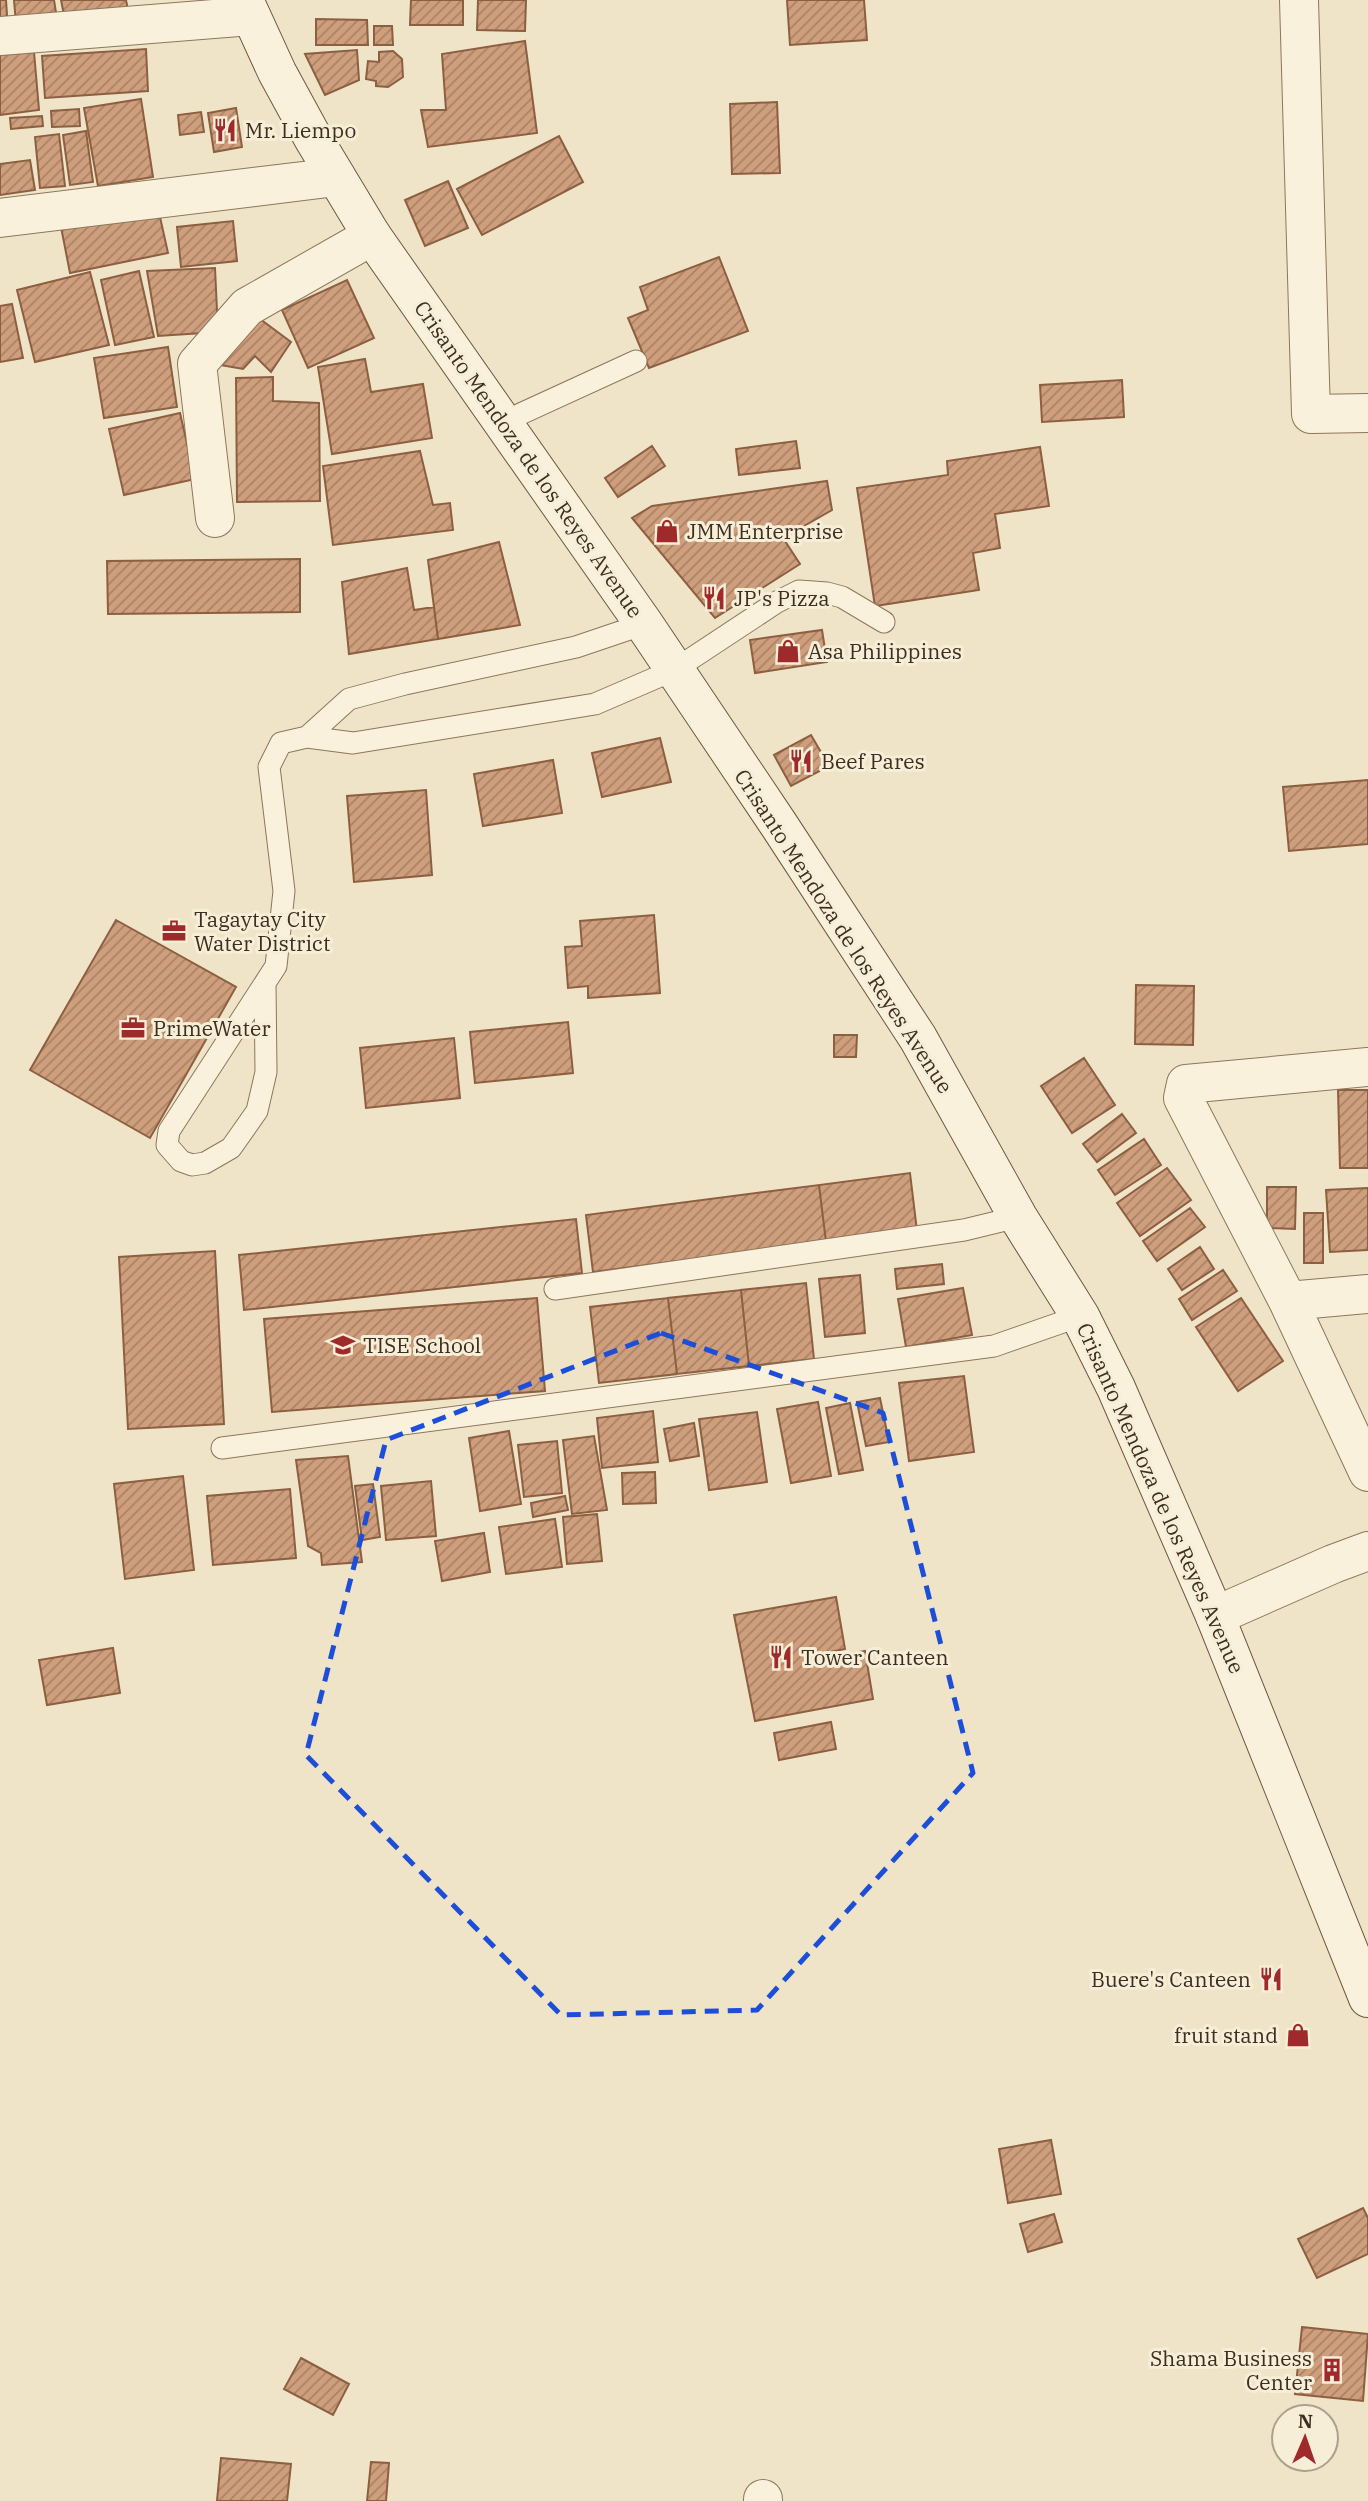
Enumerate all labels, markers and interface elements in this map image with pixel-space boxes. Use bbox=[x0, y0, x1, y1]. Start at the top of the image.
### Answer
restaurant icon: Mr. Liempo bbox=[211, 116, 239, 144]
place label: Mr. Liempo bbox=[245, 116, 356, 144]
street label: Crisanto Mendoza de los Reyes Avenue bbox=[408, 295, 650, 623]
shop icon: JMM Enterprise bbox=[653, 517, 681, 545]
place label: JMM Enterprise bbox=[687, 517, 843, 545]
restaurant icon: JP's Pizza bbox=[700, 584, 728, 612]
place label: JP's Pizza bbox=[734, 584, 830, 612]
shop icon: Asa Philippines bbox=[774, 637, 802, 665]
place label: Asa Philippines bbox=[808, 637, 962, 665]
restaurant icon: Beef Pares bbox=[787, 747, 815, 775]
place label: Beef Pares bbox=[821, 747, 925, 775]
street label: Crisanto Mendoza de los Reyes Avenue bbox=[728, 764, 960, 1098]
place label: Tagaytay City Water District bbox=[194, 905, 330, 957]
office icon: Tagaytay City Water District bbox=[160, 917, 188, 945]
office icon: PrimeWater bbox=[119, 1014, 147, 1042]
place label: PrimeWater bbox=[153, 1014, 271, 1042]
street label: Crisanto Mendoza de los Reyes Avenue bbox=[1071, 1318, 1251, 1678]
school or university icon: TISE School bbox=[329, 1331, 357, 1359]
place label: TISE School bbox=[363, 1331, 481, 1359]
restaurant icon: Tower Canteen bbox=[767, 1643, 795, 1671]
place label: Tower Canteen bbox=[801, 1643, 949, 1671]
place label: Buere's Canteen bbox=[1091, 1965, 1251, 1993]
restaurant icon: Buere's Canteen bbox=[1257, 1965, 1285, 1993]
place label: fruit stand bbox=[1174, 2021, 1278, 2049]
shop icon: fruit stand bbox=[1284, 2021, 1312, 2049]
place label: Shama Business Center bbox=[1150, 2344, 1313, 2396]
building icon: Shama Business Center bbox=[1318, 2356, 1346, 2384]
north arrow bbox=[1270, 2403, 1340, 2473]
text: N bbox=[1298, 2409, 1314, 2433]

